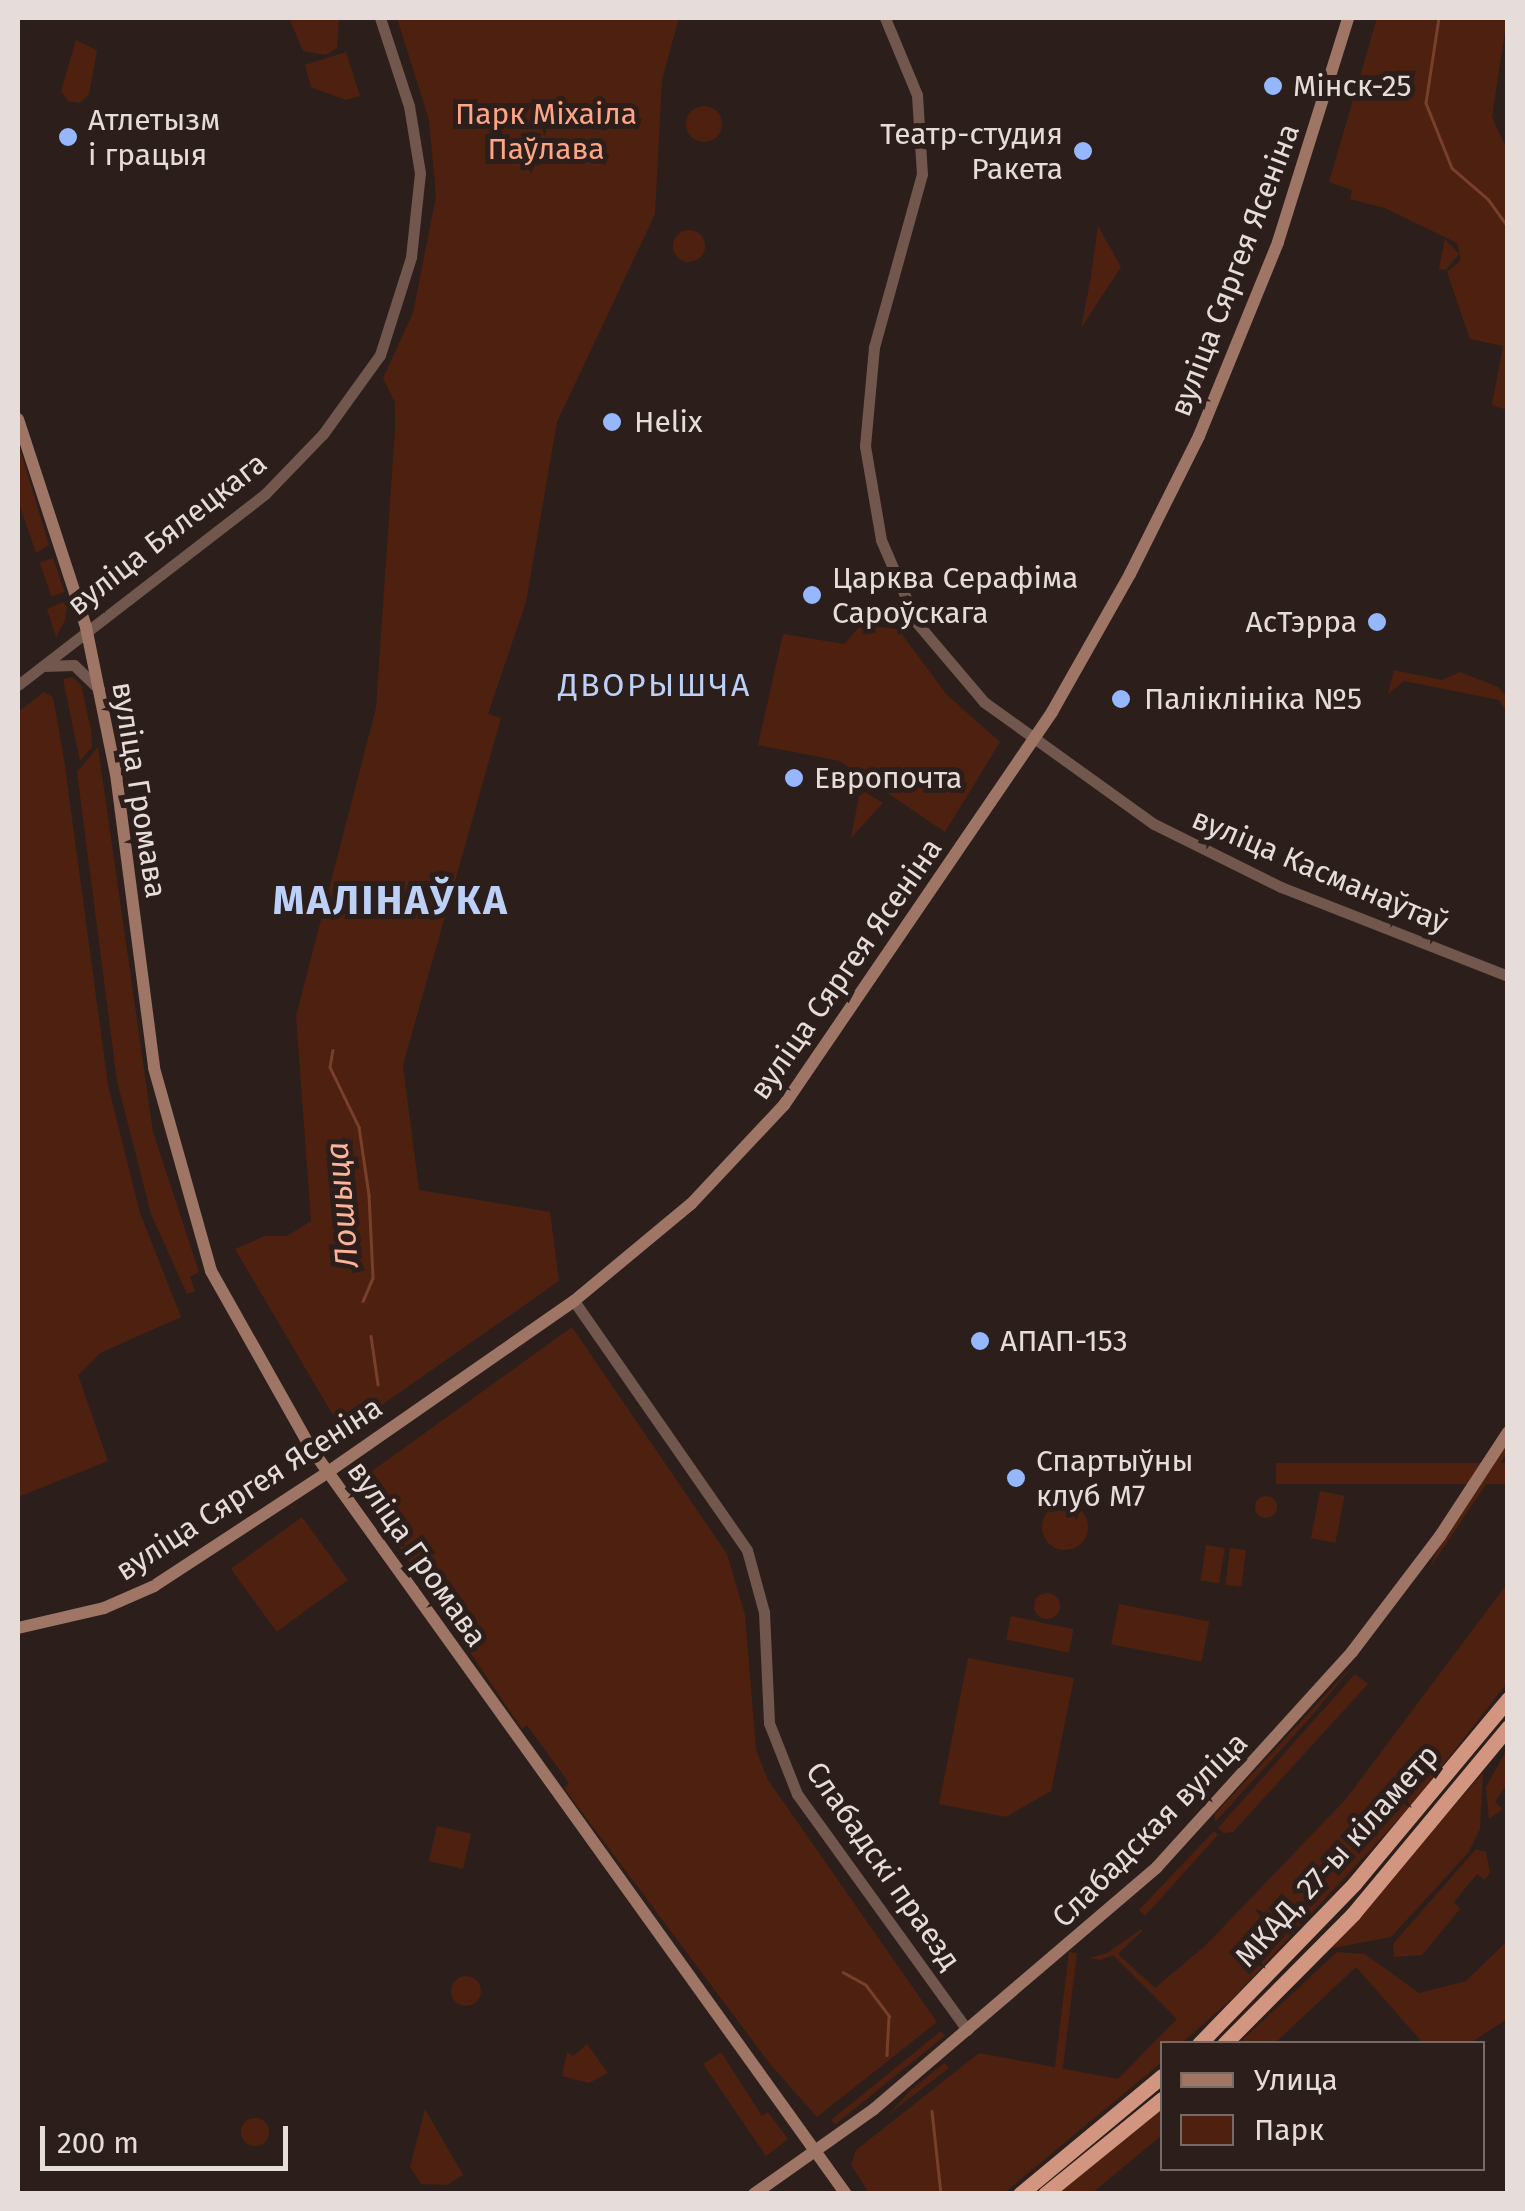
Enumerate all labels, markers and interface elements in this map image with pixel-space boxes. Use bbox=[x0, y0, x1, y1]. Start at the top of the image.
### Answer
place label: Мінск-25 bbox=[1293, 68, 1412, 104]
marker: Мінск-25 bbox=[1262, 75, 1284, 97]
park label: Парк Міхаіла Паўлава bbox=[455, 96, 637, 166]
place label: Атлетызм і грацыя bbox=[88, 102, 220, 172]
place label: Театр-студия Ракета bbox=[880, 116, 1063, 186]
street label: вуліца Сяргея Ясеніна bbox=[1163, 119, 1307, 421]
marker: Атлетызм і грацыя bbox=[57, 126, 79, 148]
marker: Театр-студия Ракета bbox=[1072, 140, 1094, 162]
place label: Helix bbox=[634, 404, 703, 440]
marker: Helix bbox=[599, 409, 625, 435]
street label: вуліца Бялецкага bbox=[60, 445, 274, 623]
place label: Царква Серафіма Сароўскага bbox=[832, 560, 1078, 630]
marker: Царква Серафіма Сароўскага bbox=[801, 584, 823, 606]
place label: АсТэрра bbox=[1246, 604, 1357, 640]
marker: АсТэрра bbox=[1366, 611, 1388, 633]
district label: ДВОРЫШЧА bbox=[558, 666, 752, 704]
street label: вуліца Громава bbox=[104, 679, 174, 901]
place label: Паліклініка №5 bbox=[1144, 681, 1362, 717]
marker: Паліклініка №5 bbox=[1108, 686, 1134, 712]
place label: Европочта bbox=[814, 760, 962, 796]
marker: Европочта bbox=[783, 767, 805, 789]
street label: вуліца Касманаўтаў bbox=[1187, 801, 1453, 941]
street label: вуліца Сяргея Ясеніна bbox=[742, 832, 950, 1106]
district label: МАЛІНАЎКА bbox=[273, 877, 509, 925]
water label: Лошыца bbox=[317, 1140, 367, 1270]
place label: АПАП-153 bbox=[1000, 1323, 1128, 1359]
marker: АПАП-153 bbox=[969, 1330, 991, 1352]
street label: вуліца Сяргея Ясеніна bbox=[109, 1389, 389, 1589]
place label: Спартыўны клуб М7 bbox=[1036, 1443, 1194, 1514]
street label: вуліца Громава bbox=[340, 1454, 494, 1654]
marker: Спартыўны клуб М7 bbox=[1005, 1467, 1027, 1489]
street label: Слабадская вуліца bbox=[1045, 1725, 1255, 1935]
street label: МКАД, 27-ы кіламетр bbox=[1228, 1738, 1446, 1974]
street label: Слабадскі праезд bbox=[798, 1755, 968, 1977]
legend bbox=[1160, 2041, 1485, 2171]
text: Улица bbox=[1254, 2062, 1338, 2098]
scale bar bbox=[45, 2106, 292, 2168]
text: Парк bbox=[1254, 2112, 1324, 2148]
text: 200 m bbox=[57, 2125, 139, 2161]

